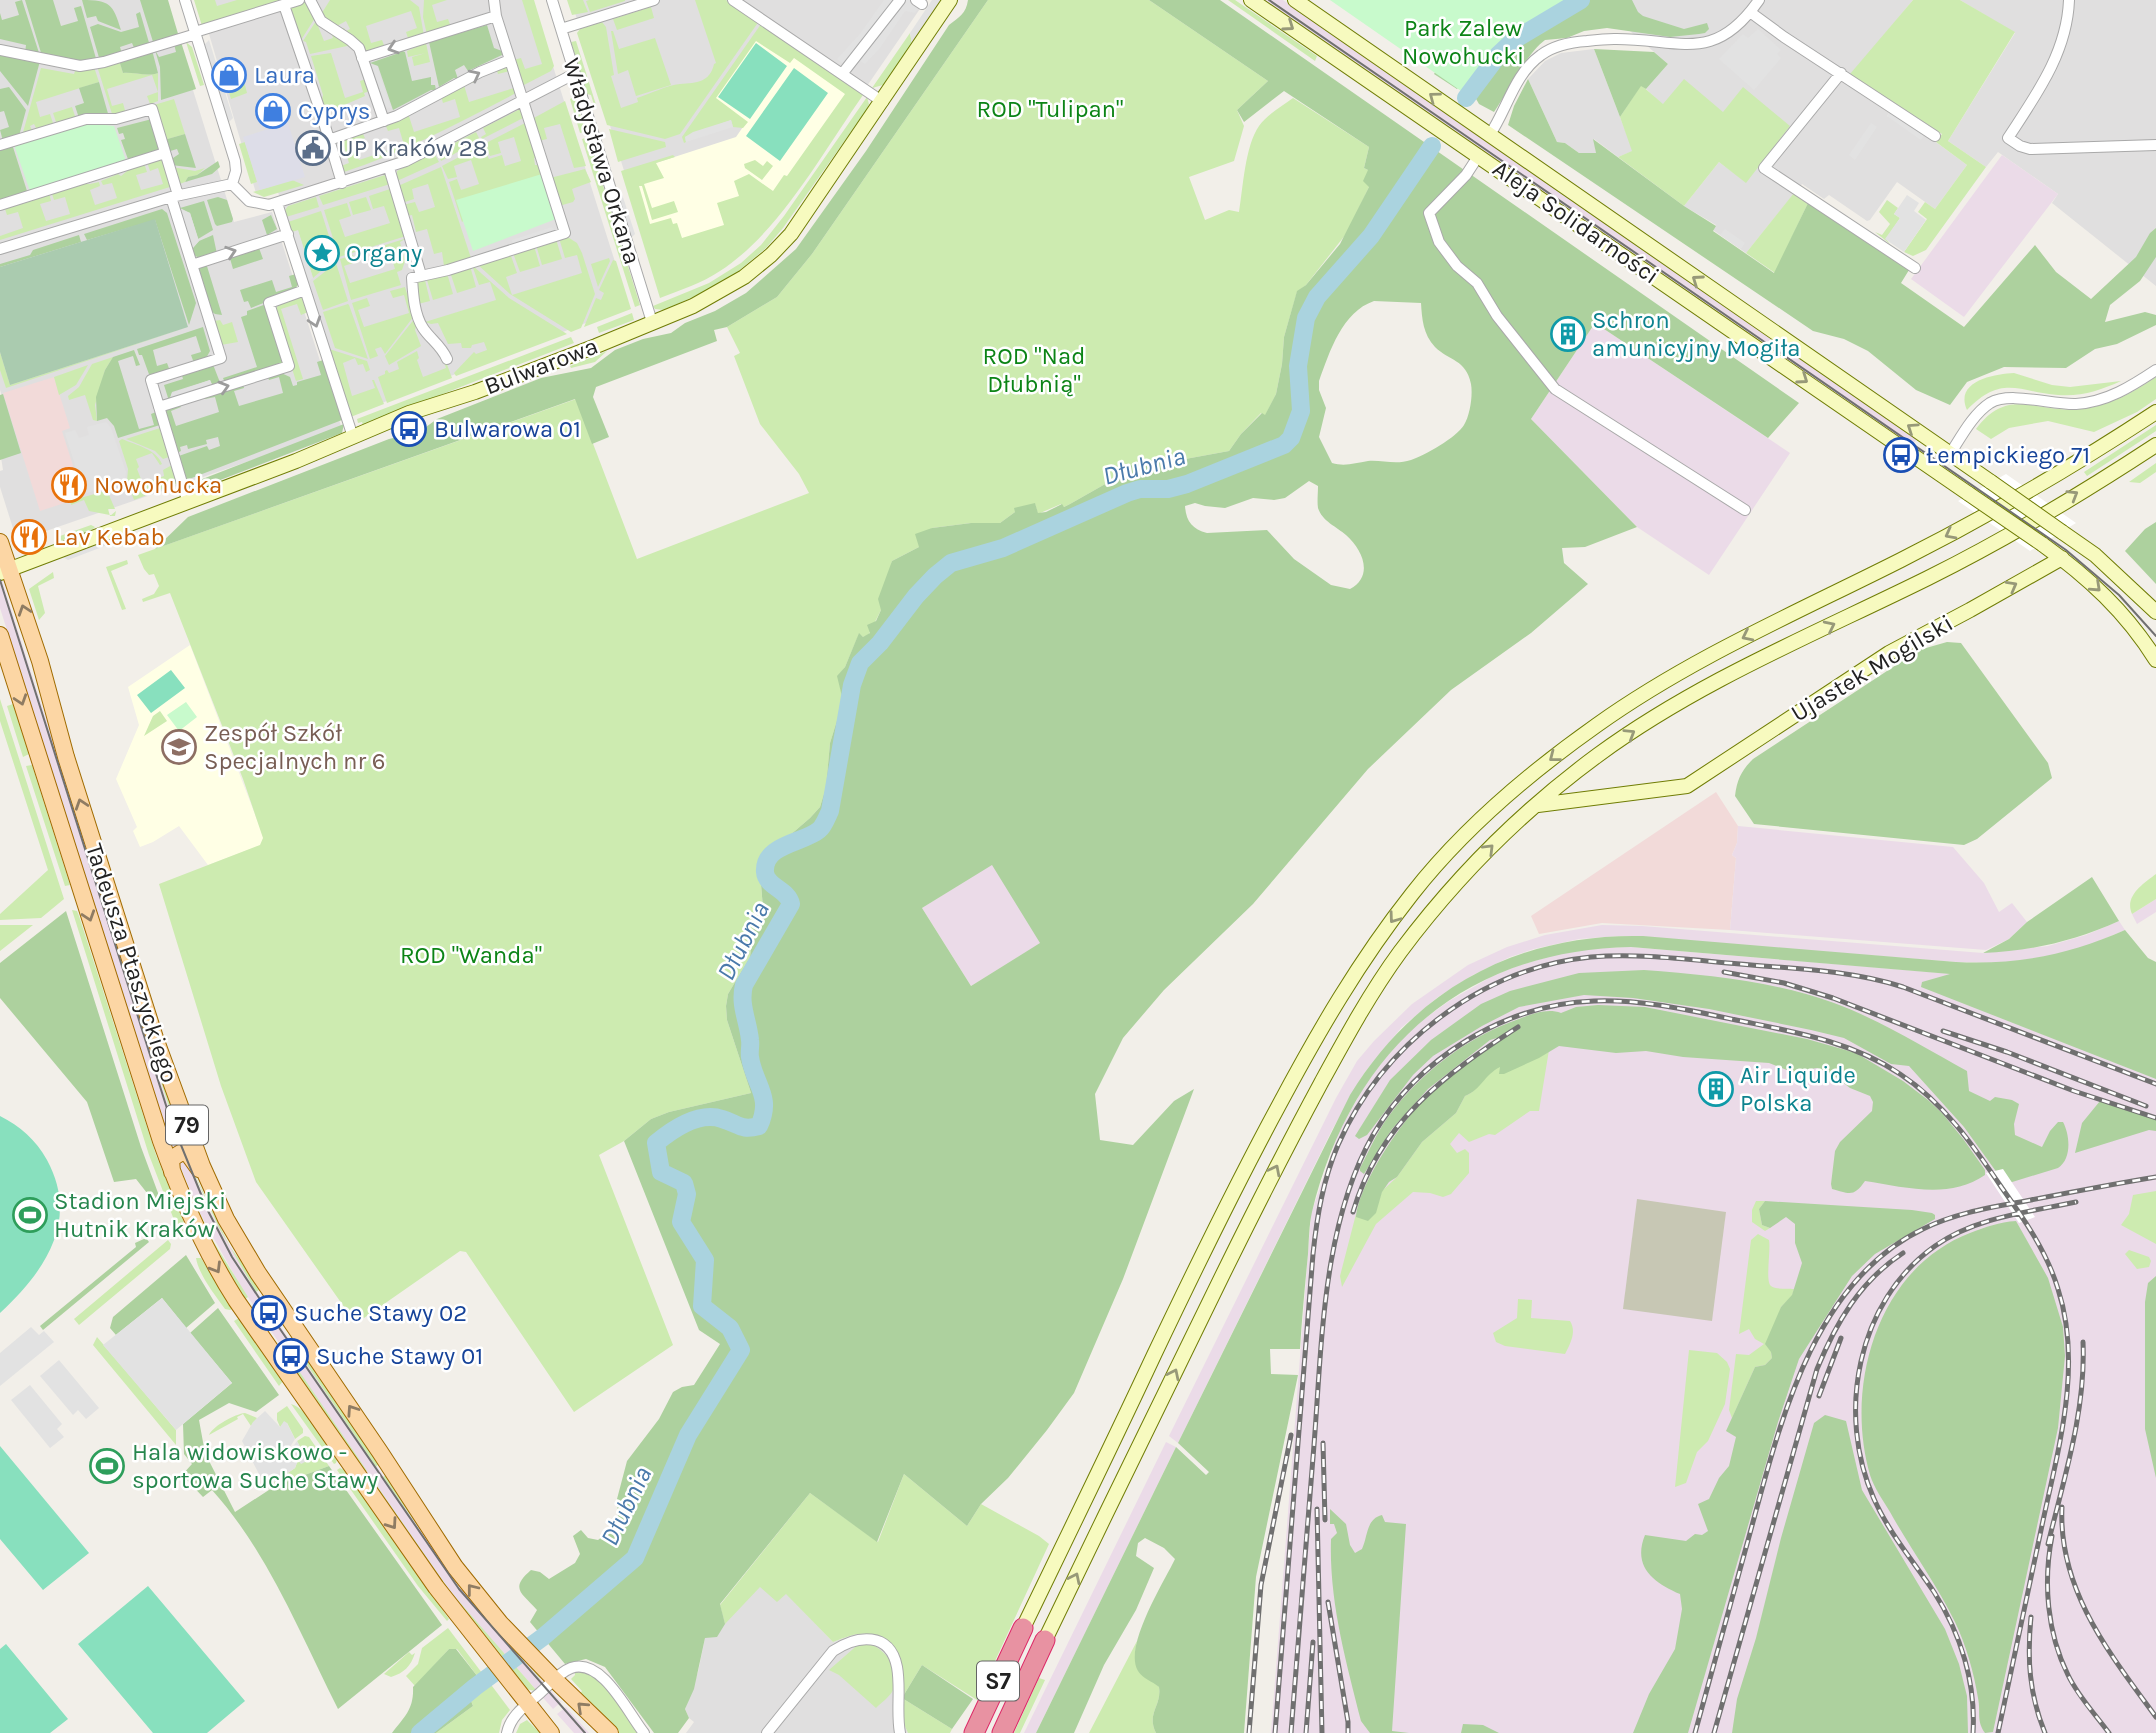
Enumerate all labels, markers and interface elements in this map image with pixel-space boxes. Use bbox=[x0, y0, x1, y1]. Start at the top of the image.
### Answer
park label: Park Zalew Nowohucki bbox=[1402, 14, 1524, 70]
one-way arrow bbox=[1281, 18, 1294, 30]
one-way arrow bbox=[387, 40, 399, 55]
street label: Władysława Orkana bbox=[557, 54, 647, 268]
shop icon: Laura bbox=[210, 56, 248, 94]
place label: Laura bbox=[254, 61, 315, 89]
one-way arrow bbox=[468, 69, 480, 83]
shop icon: Cyprys bbox=[254, 92, 292, 130]
one-way arrow bbox=[1429, 93, 1441, 105]
park label: ROD "Tulipan" bbox=[977, 95, 1123, 123]
place label: Cyprys bbox=[298, 97, 370, 125]
public building icon: UP Kraków 28 bbox=[294, 129, 332, 167]
place label: UP Kraków 28 bbox=[338, 134, 488, 162]
street label: Aleja Solidarności bbox=[1487, 154, 1665, 290]
place icon: Organy bbox=[303, 234, 341, 272]
place label: Organy bbox=[346, 239, 422, 267]
one-way arrow bbox=[225, 246, 237, 260]
one-way arrow bbox=[1692, 276, 1705, 288]
place label: Schron amunicyjny Mogiła bbox=[1592, 306, 1800, 362]
building icon: Schron amunicyjny Mogiła bbox=[1549, 315, 1587, 353]
one-way arrow bbox=[307, 316, 322, 328]
street label: Bulwarowa bbox=[480, 332, 602, 400]
park label: ROD "Nad Dłubnią" bbox=[983, 342, 1085, 398]
one-way arrow bbox=[1795, 371, 1808, 383]
one-way arrow bbox=[217, 380, 229, 395]
bus stop icon: Bulwarowa 01 bbox=[390, 410, 428, 448]
place label: Bulwarowa 01 bbox=[434, 415, 581, 443]
one-way arrow bbox=[1907, 424, 1920, 436]
bus stop icon: Łempickiego 71 bbox=[1882, 436, 1920, 474]
water label: Dłubnia bbox=[1099, 440, 1189, 492]
place label: Łempickiego 71 bbox=[1926, 441, 2090, 469]
restaurant icon: Nowohucka bbox=[50, 466, 88, 504]
place label: Nowohucka bbox=[94, 471, 222, 499]
one-way arrow bbox=[2066, 491, 2079, 504]
restaurant icon: Lav Kebab bbox=[10, 518, 48, 556]
place label: Lav Kebab bbox=[54, 523, 165, 551]
one-way arrow bbox=[1945, 526, 1957, 539]
one-way arrow bbox=[2088, 579, 2101, 591]
one-way arrow bbox=[2004, 581, 2017, 594]
one-way arrow bbox=[17, 604, 32, 616]
street label: Ujastek Mogilski bbox=[1786, 609, 1958, 727]
one-way arrow bbox=[1823, 620, 1835, 634]
one-way arrow bbox=[1742, 628, 1754, 642]
one-way arrow bbox=[12, 693, 27, 705]
place label: Zespół Szkół Specjalnych nr 6 bbox=[204, 719, 386, 775]
school or university icon: Zespół Szkół Specjalnych nr 6 bbox=[160, 728, 198, 766]
one-way arrow bbox=[1622, 729, 1635, 742]
one-way arrow bbox=[1549, 748, 1562, 761]
one-way arrow bbox=[75, 799, 89, 811]
street label: Tadeusza Ptaszyckiego bbox=[80, 840, 184, 1086]
one-way arrow bbox=[1481, 845, 1494, 858]
water label: Dłubnia bbox=[710, 896, 776, 986]
one-way arrow bbox=[81, 910, 95, 922]
one-way arrow bbox=[1390, 910, 1403, 923]
park label: ROD "Wanda" bbox=[400, 941, 542, 969]
place label: Air Liquide Polska bbox=[1740, 1061, 1856, 1117]
building icon: Air Liquide Polska bbox=[1697, 1070, 1735, 1108]
road number: 79 bbox=[166, 1106, 208, 1144]
one-way arrow bbox=[1266, 1165, 1280, 1177]
place label: Stadion Miejski Hutnik Kraków bbox=[54, 1187, 226, 1243]
sports icon: Stadion Miejski Hutnik Kraków bbox=[11, 1196, 49, 1234]
one-way arrow bbox=[208, 1261, 221, 1274]
bus stop icon: Suche Stawy 02 bbox=[250, 1294, 288, 1332]
place label: Suche Stawy 02 bbox=[294, 1299, 467, 1327]
bus stop icon: Suche Stawy 01 bbox=[272, 1337, 310, 1375]
place label: Suche Stawy 01 bbox=[316, 1342, 483, 1370]
one-way arrow bbox=[1166, 1369, 1180, 1381]
one-way arrow bbox=[348, 1405, 360, 1418]
place label: Hala widowiskowo - sportowa Suche Stawy bbox=[132, 1438, 378, 1494]
sports icon: Hala widowiskowo - sportowa Suche Stawy bbox=[88, 1447, 126, 1485]
water label: Dłubnia bbox=[594, 1461, 658, 1551]
one-way arrow bbox=[384, 1516, 396, 1529]
one-way arrow bbox=[1066, 1573, 1080, 1585]
one-way arrow bbox=[467, 1585, 480, 1597]
road number: S7 bbox=[977, 1662, 1019, 1700]
one-way arrow bbox=[577, 1702, 590, 1715]

